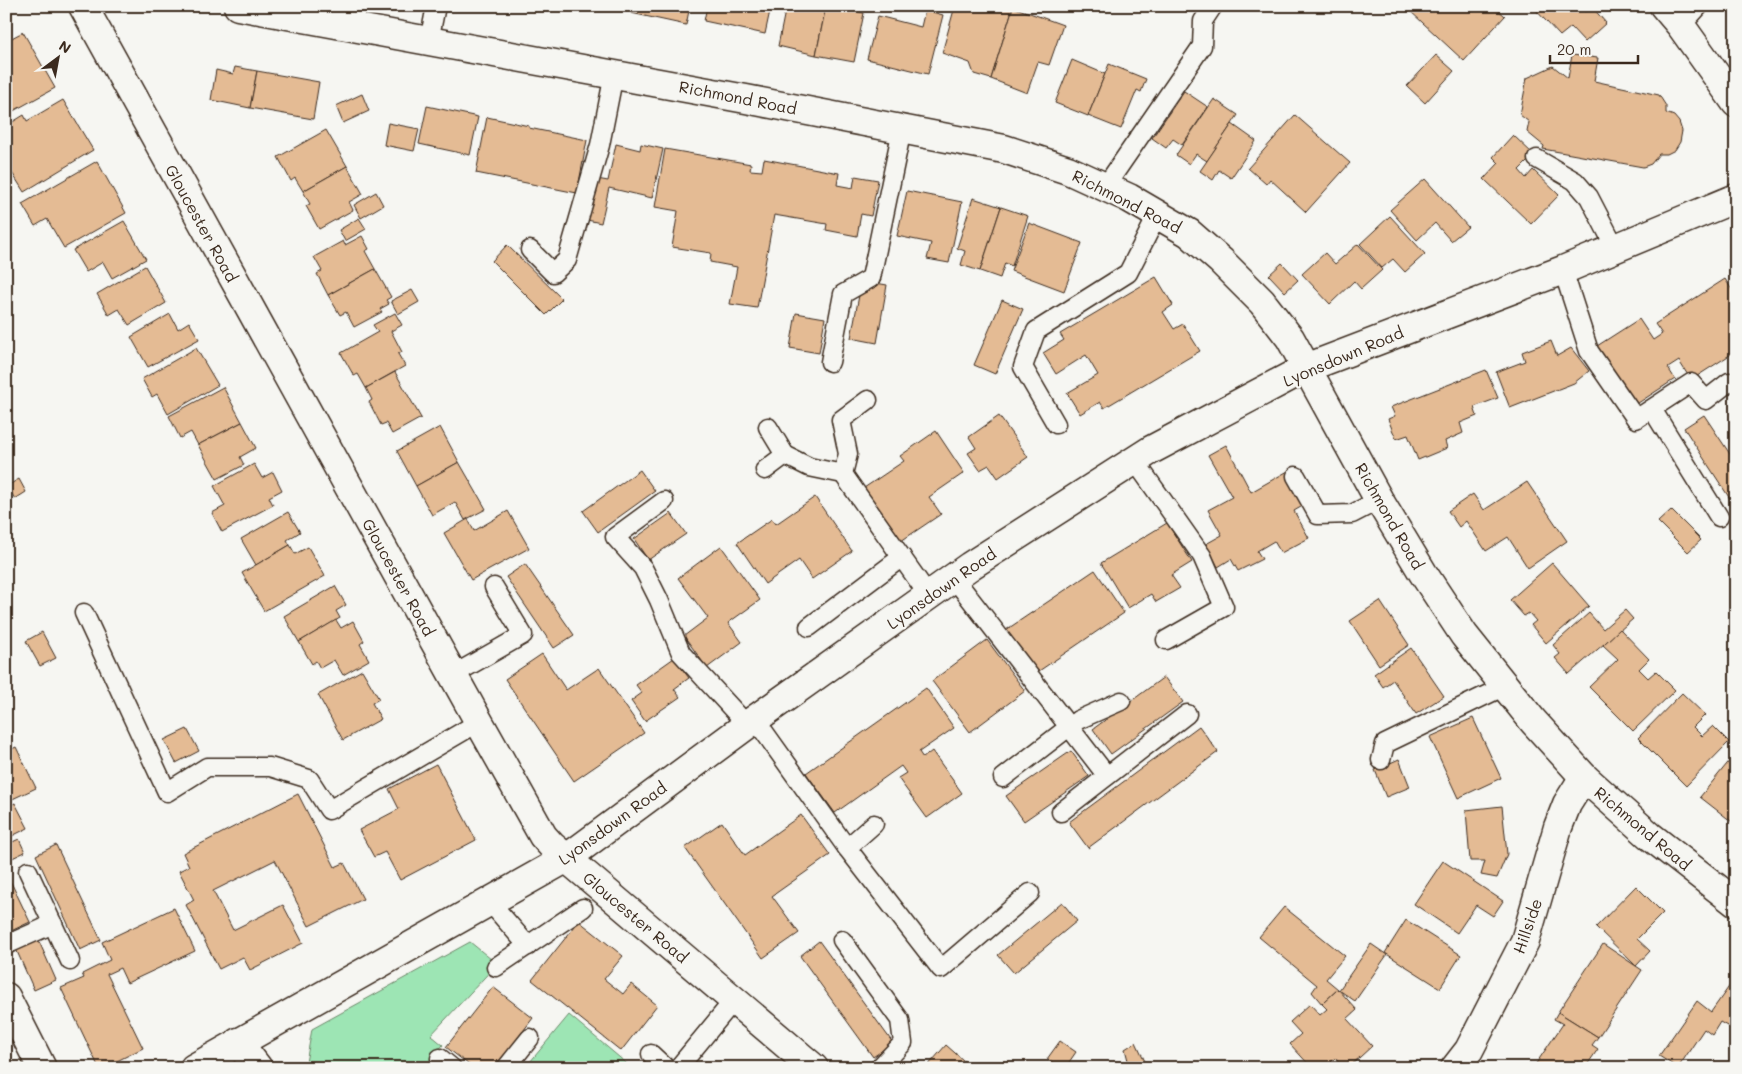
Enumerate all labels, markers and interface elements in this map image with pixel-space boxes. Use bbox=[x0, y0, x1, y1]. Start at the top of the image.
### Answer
north arrow bbox=[32, 32, 82, 82]
scale bar bbox=[1550, 32, 1637, 64]
text: N bbox=[56, 36, 75, 57]
text: 20 m bbox=[1557, 39, 1591, 59]
street label: Richmond Road bbox=[677, 75, 799, 119]
street label: Gloucester Road bbox=[161, 161, 243, 285]
street label: Richmond Road bbox=[1069, 164, 1185, 238]
street label: Lyonsdown Road bbox=[1280, 321, 1406, 391]
street label: Richmond Road bbox=[1351, 459, 1429, 573]
street label: Gloucester Road bbox=[358, 515, 440, 639]
street label: Lyonsdown Road bbox=[882, 542, 1000, 634]
street label: Lyonsdown Road bbox=[554, 777, 670, 869]
street label: Richmond Road bbox=[1590, 781, 1696, 875]
street label: Gloucester Road bbox=[579, 867, 693, 967]
street label: Hillside bbox=[1508, 896, 1546, 956]

